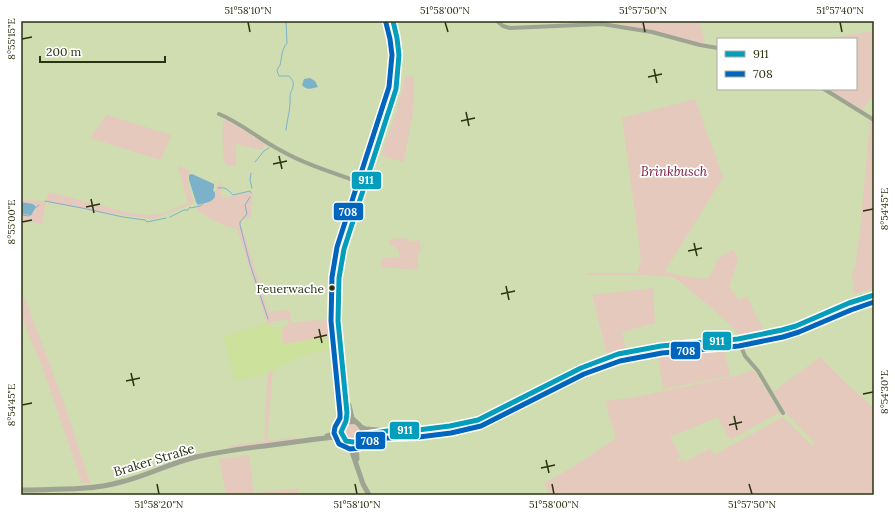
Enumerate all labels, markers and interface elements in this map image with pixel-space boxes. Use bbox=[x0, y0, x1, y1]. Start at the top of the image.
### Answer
text: 51°58'10"N bbox=[224, 4, 272, 17]
text: 51°58'00"N bbox=[420, 4, 470, 17]
text: 51°57'50"N bbox=[619, 4, 667, 17]
text: 51°57'40"N bbox=[816, 4, 864, 17]
text: 8°55'15"E bbox=[5, 18, 18, 60]
scale bar bbox=[40, 38, 165, 64]
legend bbox=[717, 38, 857, 90]
text: 200 m bbox=[46, 44, 82, 59]
text: 911 bbox=[753, 46, 769, 61]
text: 708 bbox=[753, 66, 773, 81]
park label: Brinkbusch bbox=[641, 163, 708, 180]
line badge: 911 bbox=[351, 171, 382, 190]
text: 911 bbox=[358, 173, 374, 187]
text: 8°54'45"E bbox=[878, 188, 891, 230]
text: 8°55'00"E bbox=[5, 200, 18, 244]
line badge: 708 bbox=[333, 202, 364, 221]
text: 708 bbox=[339, 205, 357, 219]
place label: Feuerwache bbox=[256, 281, 324, 296]
marker: Feuerwache bbox=[327, 283, 337, 293]
line badge: 911 bbox=[702, 331, 732, 351]
text: 911 bbox=[709, 334, 725, 348]
line badge: 708 bbox=[670, 341, 701, 360]
text: 708 bbox=[677, 344, 695, 358]
text: 8°54'30"E bbox=[878, 370, 891, 414]
text: 8°54'45"E bbox=[5, 384, 18, 426]
line badge: 911 bbox=[389, 421, 420, 440]
text: 911 bbox=[397, 423, 413, 437]
line badge: 708 bbox=[355, 431, 386, 450]
text: 708 bbox=[361, 434, 379, 448]
street label: Braker Straße bbox=[111, 440, 197, 480]
text: 51°58'20"N bbox=[135, 498, 184, 511]
text: 51°58'10"N bbox=[333, 498, 381, 511]
text: 51°58'00"N bbox=[529, 498, 579, 511]
text: 51°57'50"N bbox=[728, 498, 776, 511]

